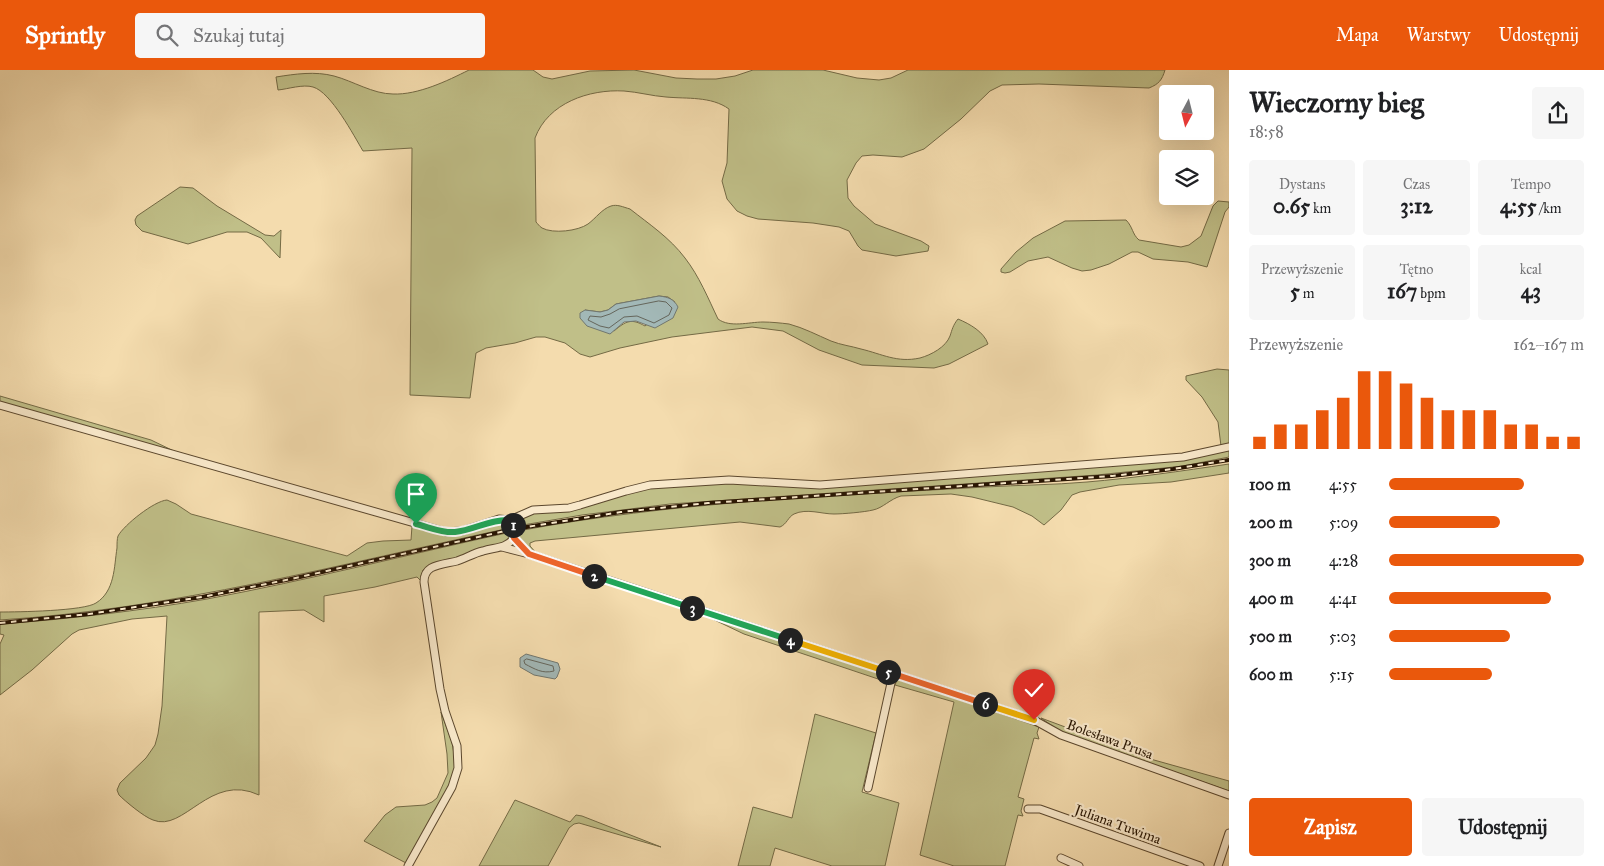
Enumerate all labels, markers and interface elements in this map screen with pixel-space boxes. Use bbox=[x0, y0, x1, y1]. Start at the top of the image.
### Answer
search box bbox=[135, 13, 485, 58]
text: Sprintly bbox=[25, 20, 105, 50]
icon: search bbox=[153, 21, 181, 49]
text: Szukaj tutaj bbox=[193, 24, 285, 47]
text: Mapa bbox=[1336, 24, 1379, 46]
text: Warstwy bbox=[1407, 24, 1470, 46]
text: Udostępnij bbox=[1498, 24, 1579, 46]
north arrow bbox=[1159, 85, 1214, 140]
map controls bbox=[1159, 85, 1214, 205]
text: Wieczorny bieg bbox=[1249, 85, 1424, 120]
button: share bbox=[1532, 87, 1584, 139]
text: 18:58 bbox=[1249, 122, 1284, 141]
button: layers bbox=[1159, 150, 1214, 205]
text: Dystans bbox=[1279, 176, 1325, 193]
text: Czas bbox=[1403, 176, 1430, 193]
text: Tempo bbox=[1511, 176, 1551, 193]
text: 0.65 bbox=[1273, 193, 1310, 219]
text: 3:12 bbox=[1400, 193, 1433, 219]
text: 4:55 bbox=[1500, 193, 1537, 219]
text: km bbox=[1310, 200, 1331, 217]
text: /km bbox=[1537, 200, 1562, 217]
text: Przewyższenie bbox=[1261, 261, 1343, 278]
text: Tętno bbox=[1400, 261, 1433, 278]
text: kcal bbox=[1520, 261, 1542, 278]
text: 5 bbox=[1290, 278, 1300, 304]
text: 167 bbox=[1387, 278, 1417, 304]
text: 43 bbox=[1521, 278, 1541, 304]
text: m bbox=[1300, 285, 1314, 302]
text: bpm bbox=[1417, 285, 1446, 302]
text: Przewyższenie bbox=[1249, 335, 1343, 354]
text: 162–167 m bbox=[1513, 335, 1584, 354]
pin bbox=[395, 473, 437, 524]
text: 100 m bbox=[1249, 475, 1291, 494]
text: 4:55 bbox=[1329, 475, 1357, 494]
icon: arrive bbox=[402, 480, 430, 508]
pin: 1 bbox=[500, 512, 526, 538]
text: 200 m bbox=[1249, 513, 1292, 532]
text: 5:09 bbox=[1329, 513, 1358, 532]
text: 1 bbox=[511, 517, 516, 534]
text: 300 m bbox=[1249, 551, 1291, 570]
text: 4:28 bbox=[1329, 551, 1358, 570]
pin: 2 bbox=[582, 564, 606, 588]
text: 2 bbox=[591, 568, 598, 585]
text: 400 m bbox=[1249, 589, 1293, 608]
text: 4:41 bbox=[1329, 589, 1357, 608]
pin: 3 bbox=[680, 596, 704, 620]
text: 3 bbox=[690, 600, 695, 617]
text: 500 m bbox=[1249, 627, 1292, 646]
text: 5:03 bbox=[1329, 627, 1356, 646]
pin: 4 bbox=[778, 628, 802, 652]
text: 4 bbox=[787, 632, 794, 649]
pin: 5 bbox=[876, 660, 900, 684]
text: 5 bbox=[885, 664, 892, 681]
text: 600 m bbox=[1249, 665, 1293, 684]
text: 5:15 bbox=[1329, 665, 1354, 684]
pin bbox=[1013, 669, 1055, 720]
icon: check bbox=[1020, 676, 1048, 704]
pin: 6 bbox=[972, 692, 998, 716]
text: 6 bbox=[982, 696, 989, 713]
street label: Bolesława Prusa bbox=[1064, 716, 1155, 763]
button: Zapisz bbox=[1249, 798, 1412, 856]
button: Udostępnij bbox=[1422, 798, 1584, 856]
street label: Juliana Tuwima bbox=[1070, 800, 1163, 849]

